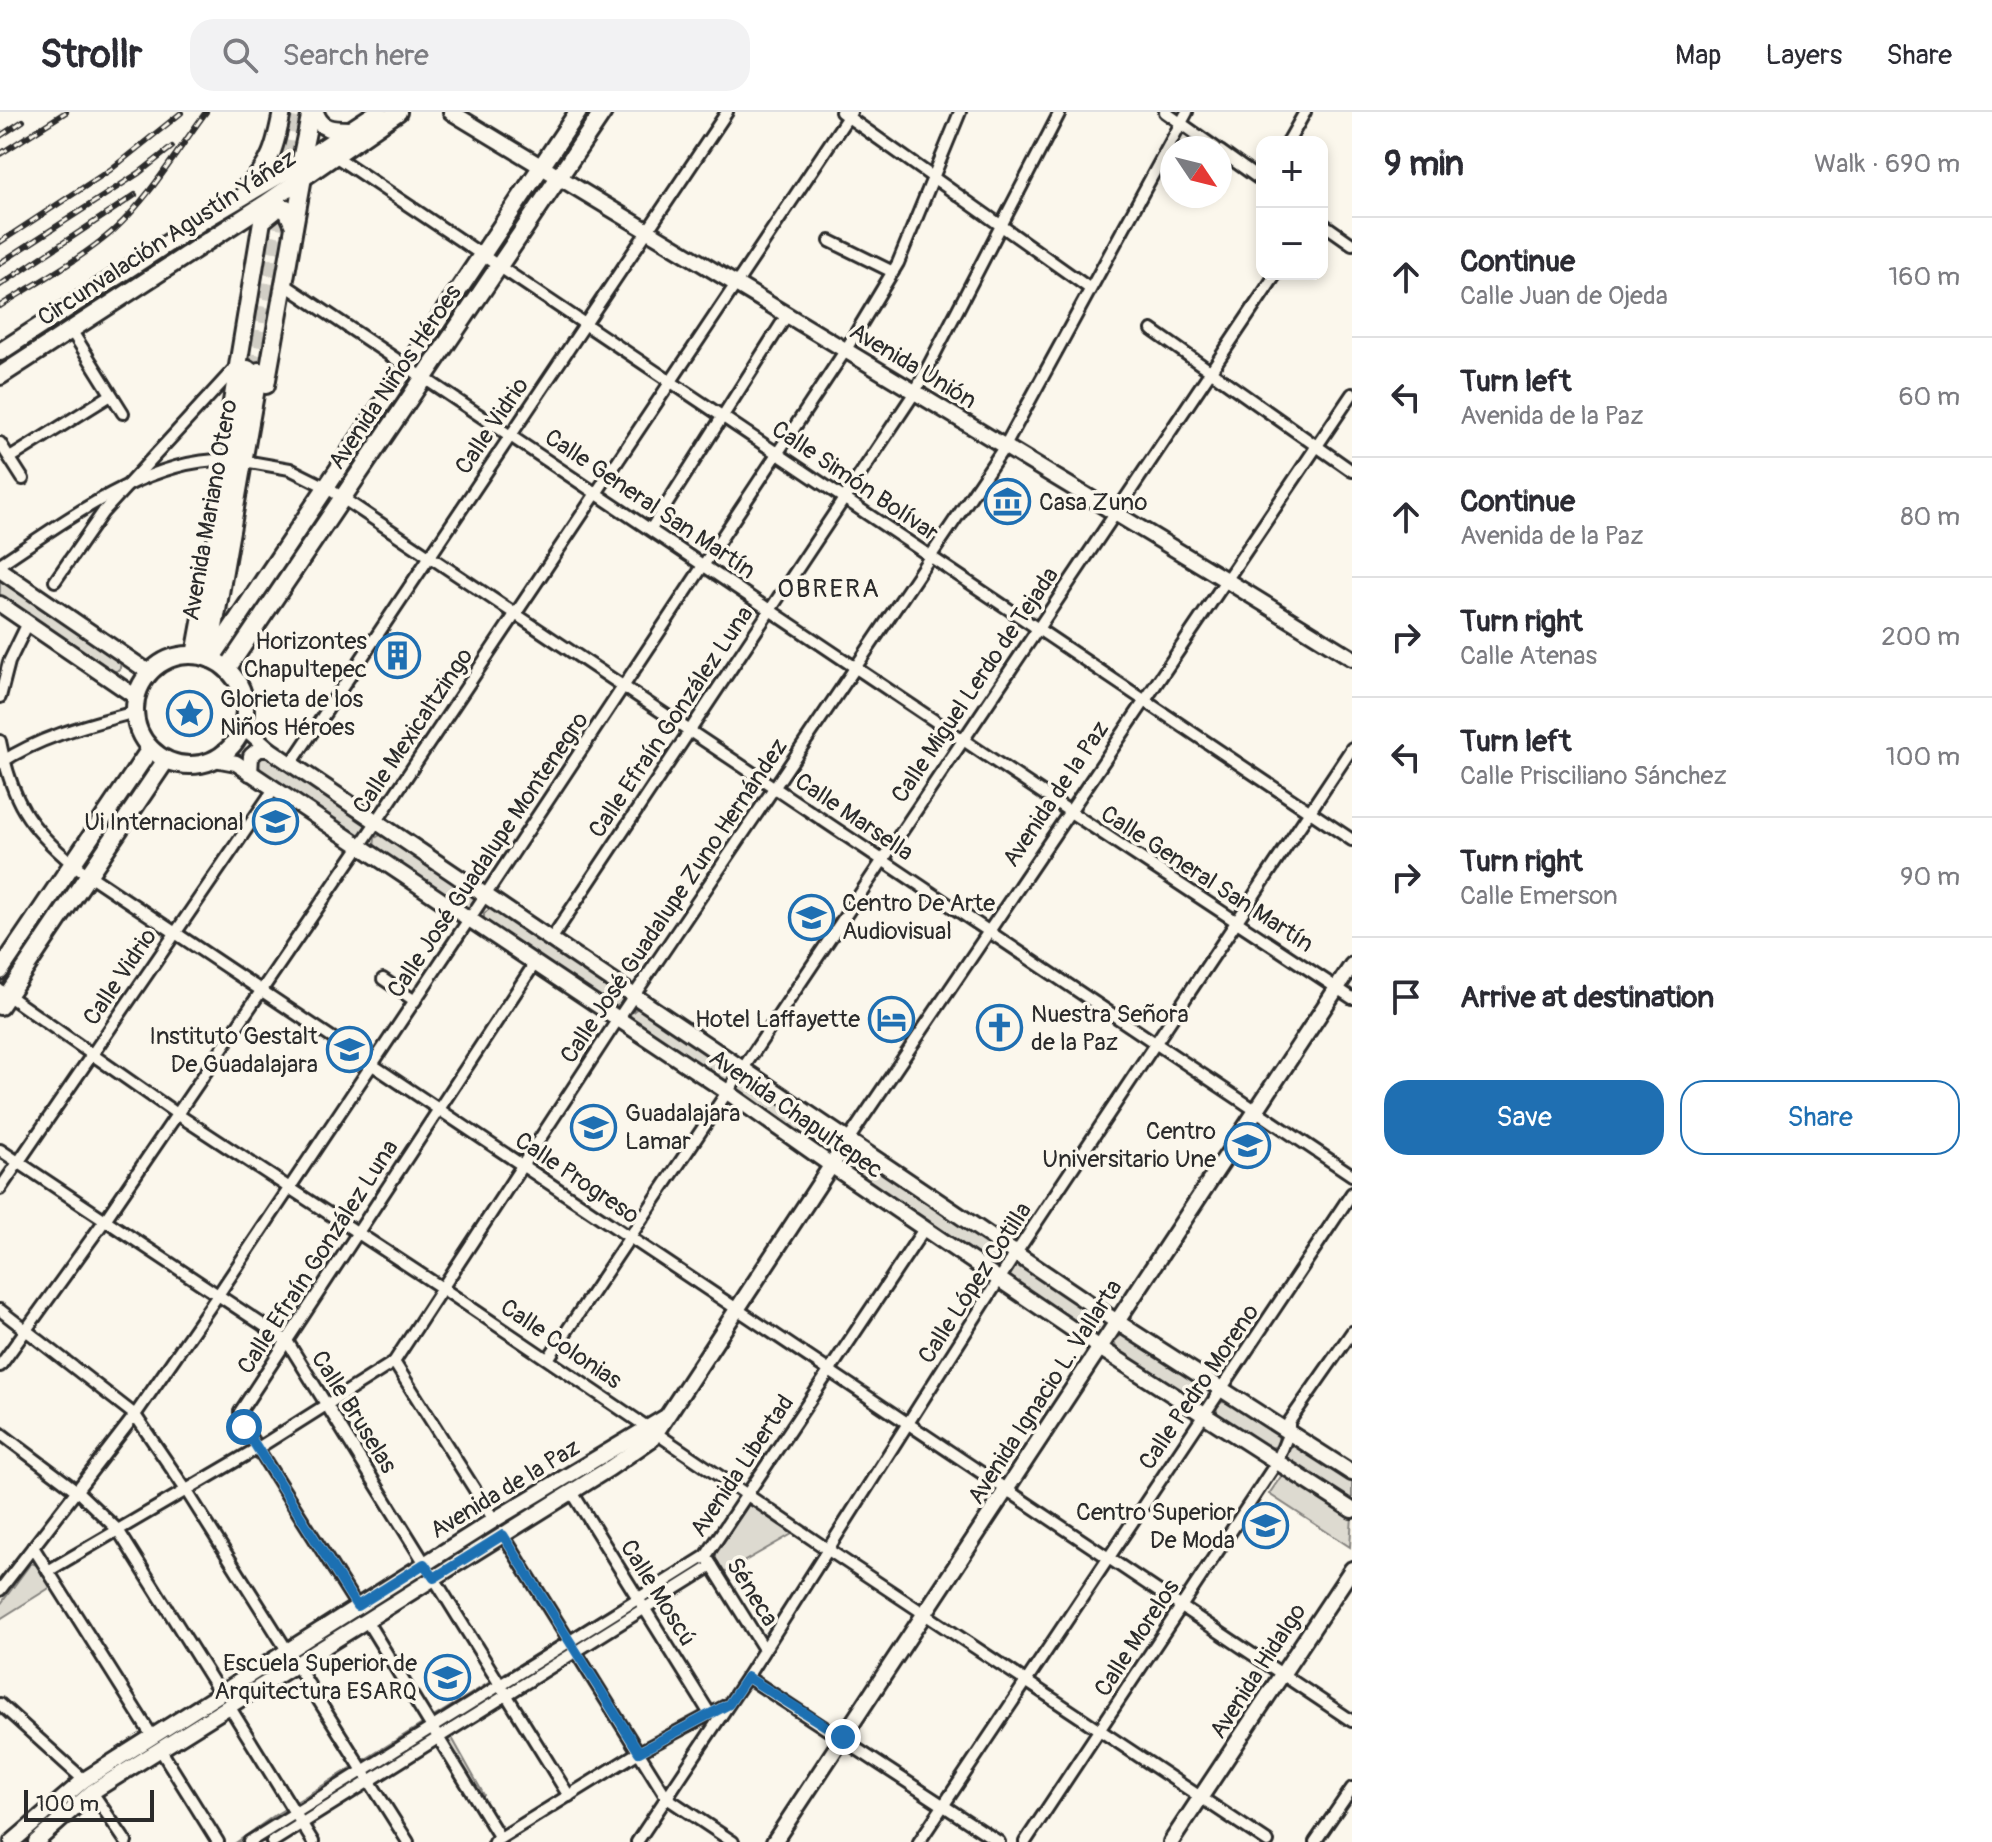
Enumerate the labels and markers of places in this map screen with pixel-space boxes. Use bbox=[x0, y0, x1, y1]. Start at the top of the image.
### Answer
museum icon: Casa Zuno bbox=[984, 478, 1032, 526]
place label: Casa Zuno bbox=[1039, 488, 1148, 517]
place label: Horizontes Chapultepec bbox=[244, 627, 367, 684]
building icon: Horizontes Chapultepec bbox=[374, 631, 422, 679]
place label: Glorieta de los Niños Héroes bbox=[220, 685, 364, 742]
place icon: Glorieta de los Niños Héroes bbox=[165, 689, 213, 737]
school or university icon: Ui Internacional bbox=[251, 798, 299, 846]
place label: Ui Internacional bbox=[84, 808, 244, 837]
place label: Centro De Arte Audiovisual bbox=[842, 889, 995, 946]
school or university icon: Centro De Arte Audiovisual bbox=[787, 893, 835, 941]
hotel icon: Hotel Laffayette bbox=[867, 995, 915, 1043]
place label: Nuestra Señora de la Paz bbox=[1031, 1000, 1189, 1057]
church icon: Nuestra Señora de la Paz bbox=[976, 1004, 1024, 1052]
place label: Hotel Laffayette bbox=[695, 1005, 860, 1034]
place label: Instituto Gestalt De Guadalajara bbox=[149, 1022, 318, 1079]
school or university icon: Instituto Gestalt De Guadalajara bbox=[325, 1026, 373, 1074]
place label: Guadalajara Lamar bbox=[625, 1099, 740, 1156]
school or university icon: Guadalajara Lamar bbox=[570, 1103, 618, 1151]
place label: Centro Universitario Une bbox=[1042, 1117, 1216, 1174]
school or university icon: Centro Universitario Une bbox=[1223, 1121, 1271, 1169]
place label: Centro Superior De Moda bbox=[1076, 1498, 1235, 1555]
school or university icon: Centro Superior De Moda bbox=[1242, 1502, 1290, 1550]
place label: Escuela Superior de Arquitectura ESARQ bbox=[214, 1649, 417, 1706]
school or university icon: Escuela Superior de Arquitectura ESARQ bbox=[424, 1653, 472, 1701]

